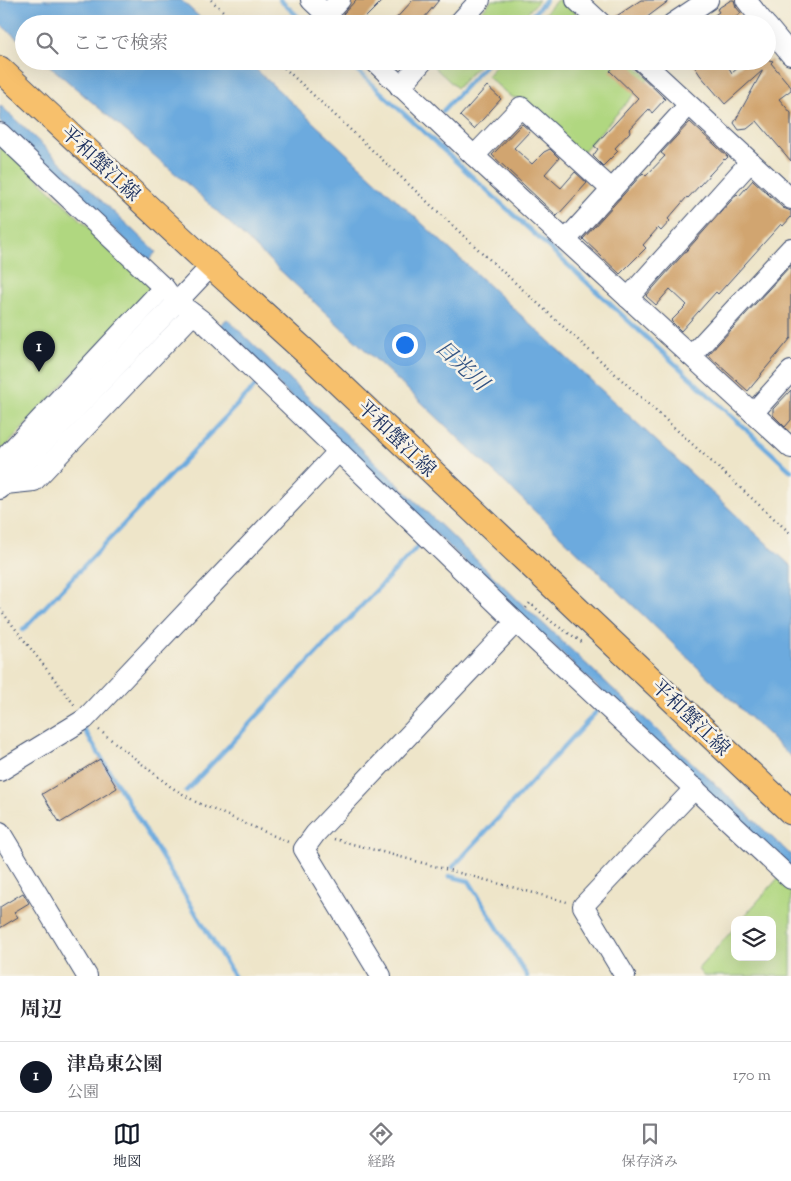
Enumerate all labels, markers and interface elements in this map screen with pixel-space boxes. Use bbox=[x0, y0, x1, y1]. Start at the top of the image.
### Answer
search box bbox=[15, 15, 776, 70]
icon: search bbox=[33, 29, 61, 57]
text: ここで検索 bbox=[73, 31, 168, 58]
street label: 平和蟹江線 bbox=[53, 120, 146, 210]
pin: 1 bbox=[23, 331, 55, 372]
your location bbox=[392, 332, 418, 358]
water label: 日光川 bbox=[427, 334, 495, 400]
street label: 平和蟹江線 bbox=[349, 395, 441, 485]
street label: 平和蟹江線 bbox=[643, 674, 735, 764]
map controls bbox=[731, 916, 776, 961]
button: layers bbox=[731, 916, 776, 961]
text: 周辺 bbox=[20, 996, 62, 1026]
text: 津島東公園 bbox=[67, 1052, 162, 1079]
text: 1 bbox=[33, 1065, 39, 1088]
text: 170 m bbox=[733, 1065, 771, 1088]
text: 公園 bbox=[67, 1082, 99, 1105]
tab: 地図 bbox=[113, 1120, 141, 1173]
tab: 経路 bbox=[367, 1120, 395, 1173]
tab: 保存済み bbox=[622, 1120, 678, 1173]

